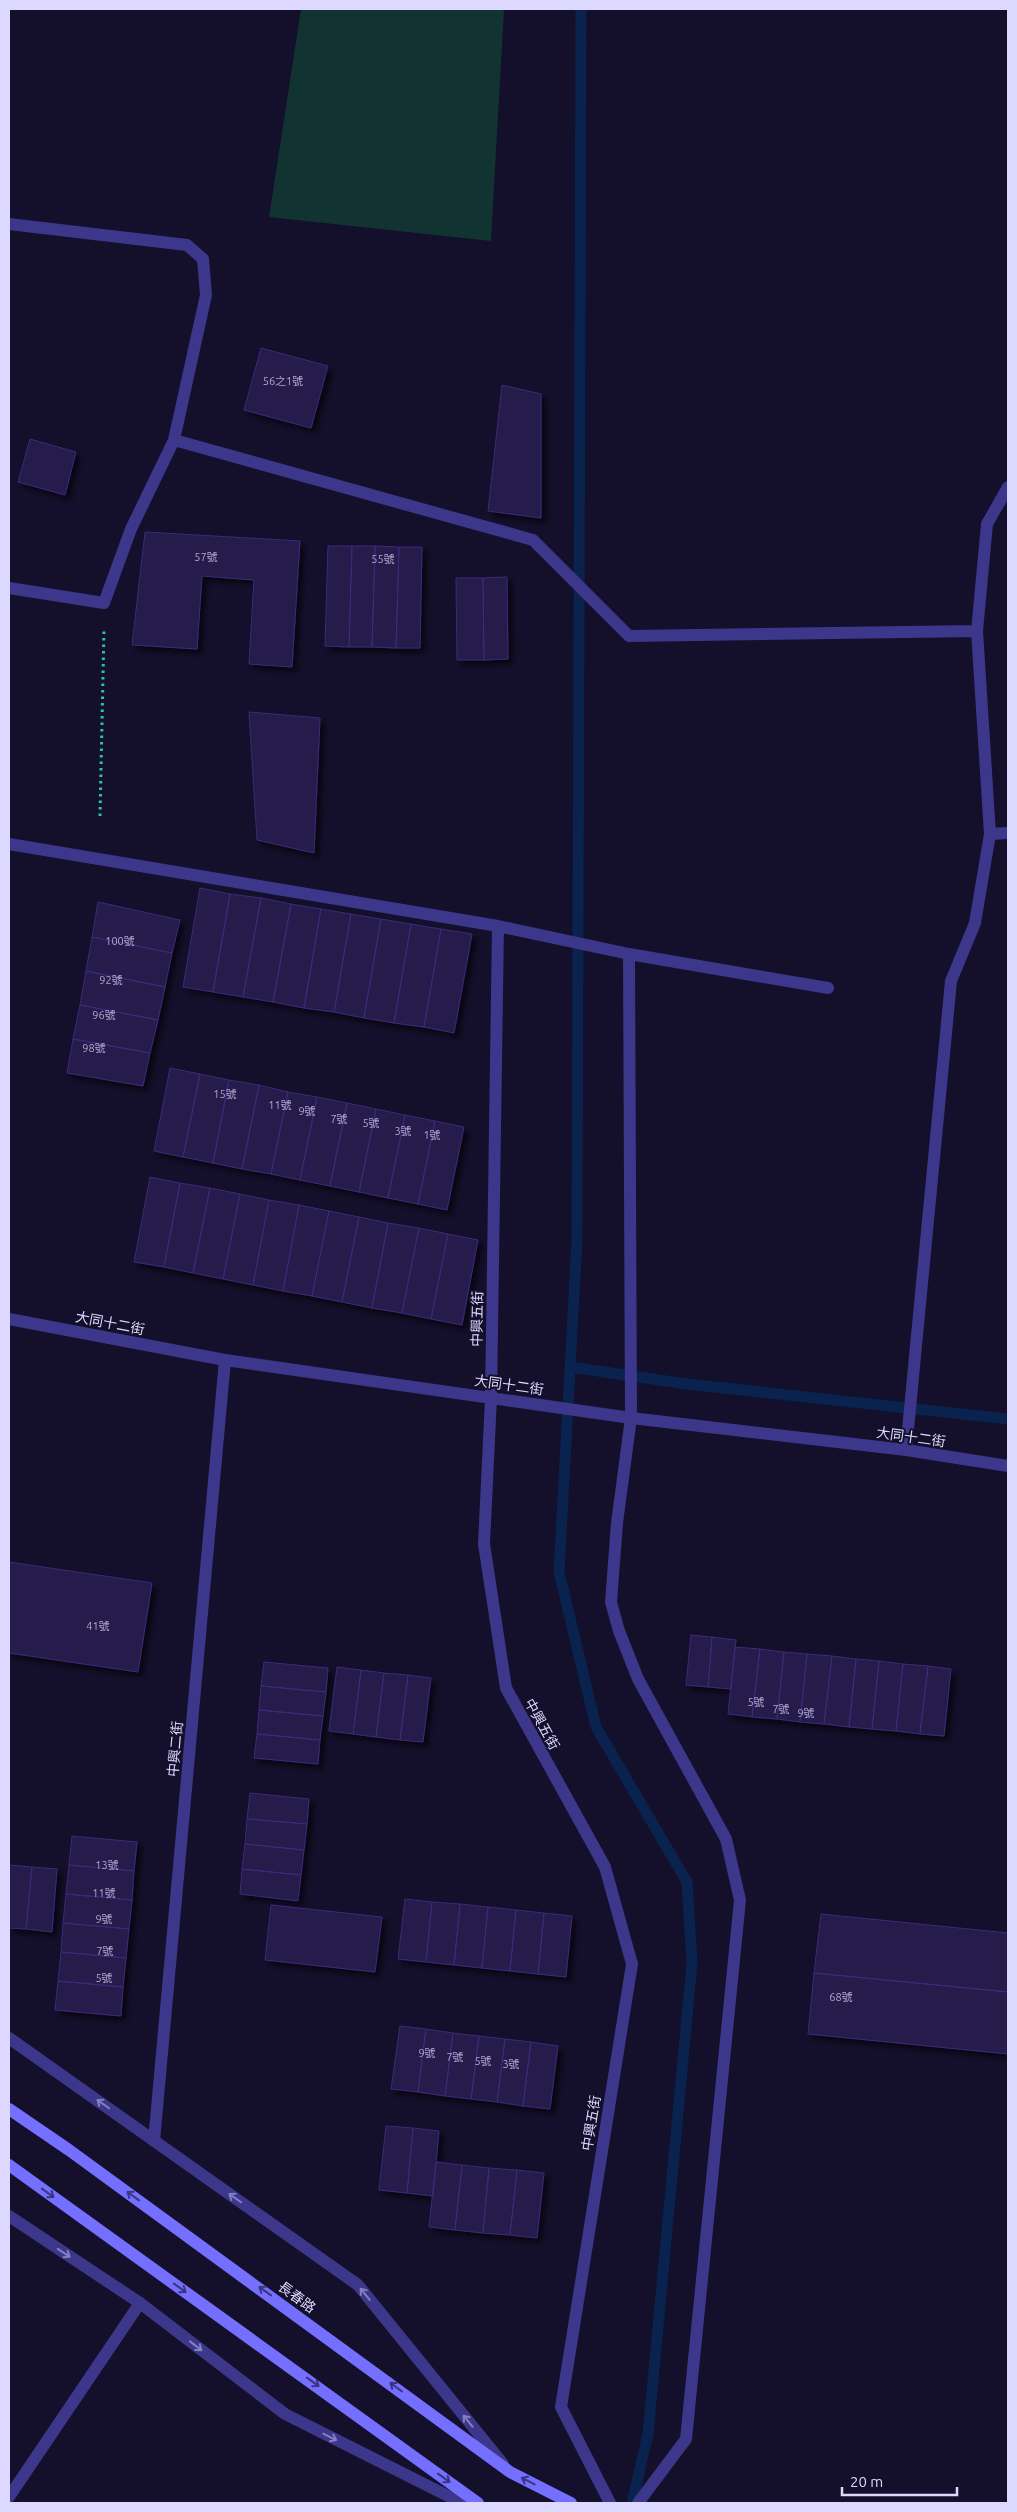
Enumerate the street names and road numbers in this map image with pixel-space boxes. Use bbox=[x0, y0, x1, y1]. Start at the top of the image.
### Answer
street label: 中興五街 bbox=[469, 1291, 485, 1347]
street label: 大同十二街 bbox=[74, 1308, 146, 1338]
street label: 大同十二街 bbox=[473, 1372, 545, 1398]
street label: 大同十二街 bbox=[875, 1424, 947, 1450]
street label: 中興五街 bbox=[521, 1696, 563, 1752]
street label: 中興二街 bbox=[165, 1720, 185, 1778]
street label: 中興五街 bbox=[579, 2094, 603, 2152]
street label: 長春路 bbox=[275, 2278, 319, 2316]

